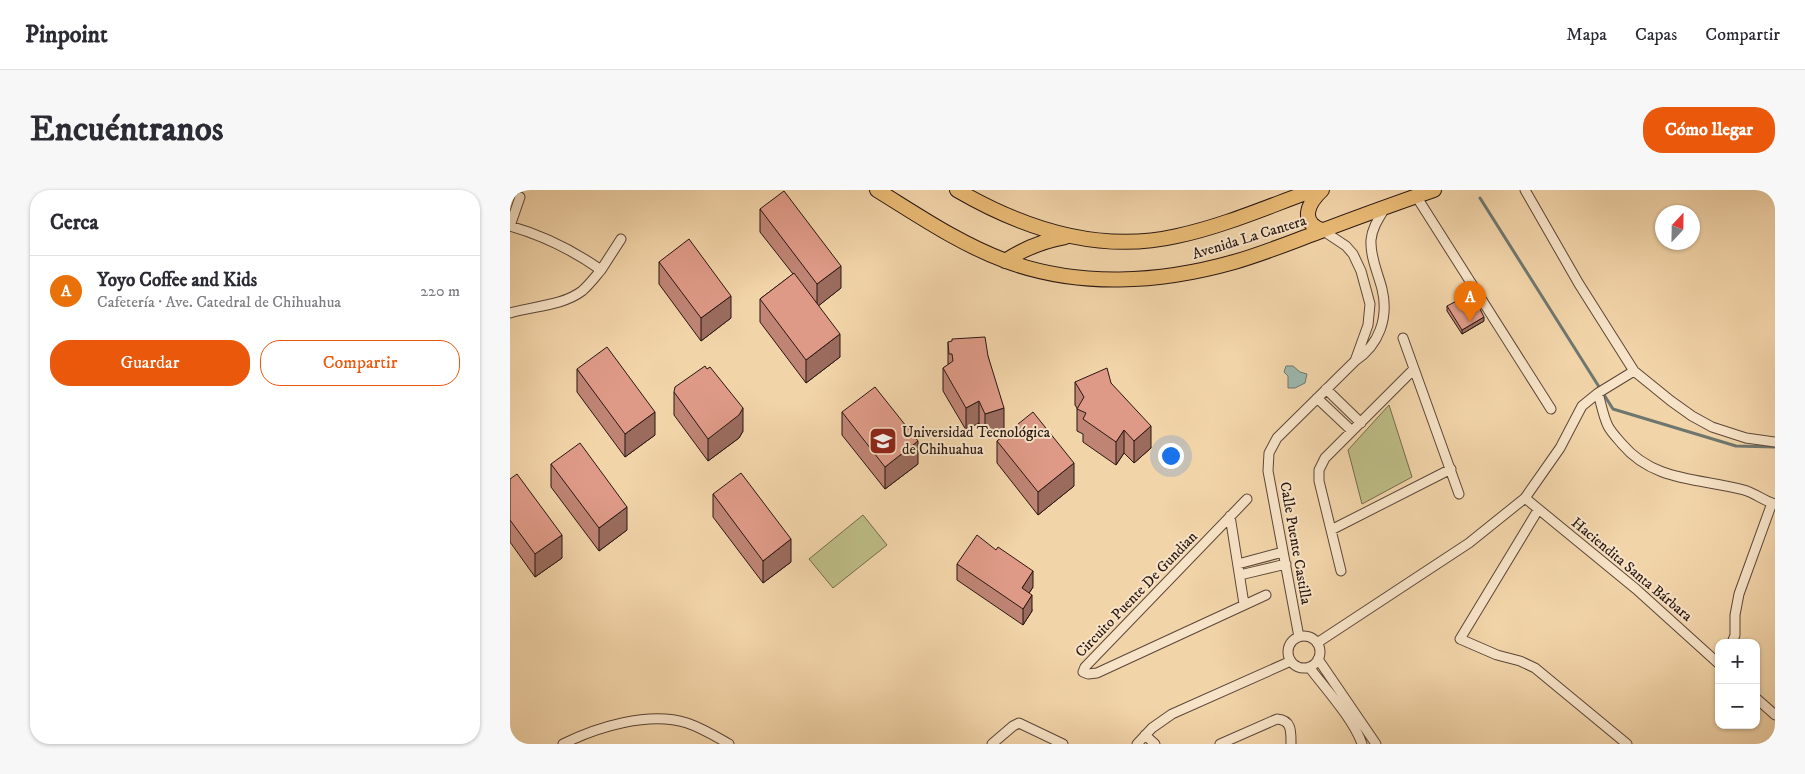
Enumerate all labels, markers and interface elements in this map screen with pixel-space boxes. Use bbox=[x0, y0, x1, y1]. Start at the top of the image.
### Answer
text: Pinpoint bbox=[25, 20, 108, 50]
text: Mapa bbox=[1566, 24, 1607, 46]
text: Capas bbox=[1635, 24, 1677, 46]
text: Compartir bbox=[1705, 24, 1780, 46]
button: Cómo llegar bbox=[1643, 107, 1775, 153]
text: Encuéntranos bbox=[30, 108, 224, 152]
north arrow bbox=[1655, 205, 1700, 250]
text: Cerca bbox=[50, 210, 98, 236]
street label: Avenida La Cantera bbox=[1190, 211, 1309, 264]
text: Yoyo Coffee and Kids bbox=[97, 269, 257, 292]
text: A bbox=[61, 281, 71, 301]
text: 220 m bbox=[420, 281, 460, 301]
pin: A bbox=[1454, 281, 1486, 322]
text: Cafetería · Ave. Catedral de Chihuahua bbox=[97, 292, 341, 312]
button: Guardar bbox=[50, 340, 250, 386]
button: Compartir bbox=[260, 340, 460, 386]
place label: Universidad Tecnológica de Chihuahua bbox=[902, 423, 1051, 459]
school or university icon: Universidad Tecnológica de Chihuahua bbox=[868, 426, 898, 456]
your location bbox=[1158, 443, 1184, 469]
street label: Calle Puente Castilla bbox=[1275, 480, 1316, 607]
street label: Haciendita Santa Bárbara bbox=[1567, 513, 1697, 626]
street label: Circuito Puente De Gundian bbox=[1071, 527, 1202, 661]
map controls bbox=[1715, 639, 1760, 729]
button: + bbox=[1715, 639, 1760, 684]
button: − bbox=[1715, 684, 1760, 729]

